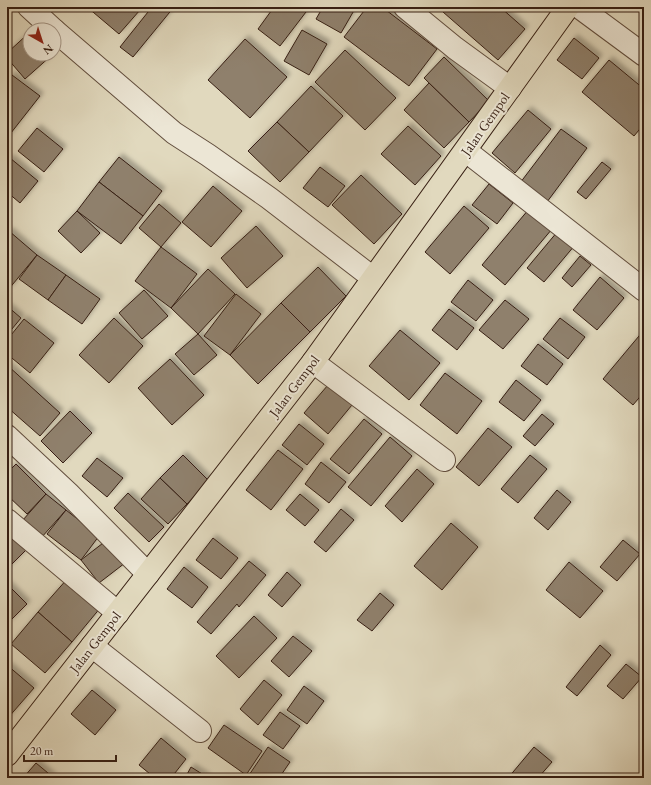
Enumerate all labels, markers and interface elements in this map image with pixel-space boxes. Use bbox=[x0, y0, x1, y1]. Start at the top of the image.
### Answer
north arrow bbox=[22, 22, 62, 62]
text: N bbox=[40, 42, 56, 58]
street label: Jalan Gempol bbox=[456, 88, 514, 160]
street label: Jalan Gempol bbox=[264, 351, 324, 422]
street label: Jalan Gempol bbox=[65, 607, 125, 677]
scale bar bbox=[24, 737, 116, 763]
text: 20 m bbox=[30, 743, 54, 759]

